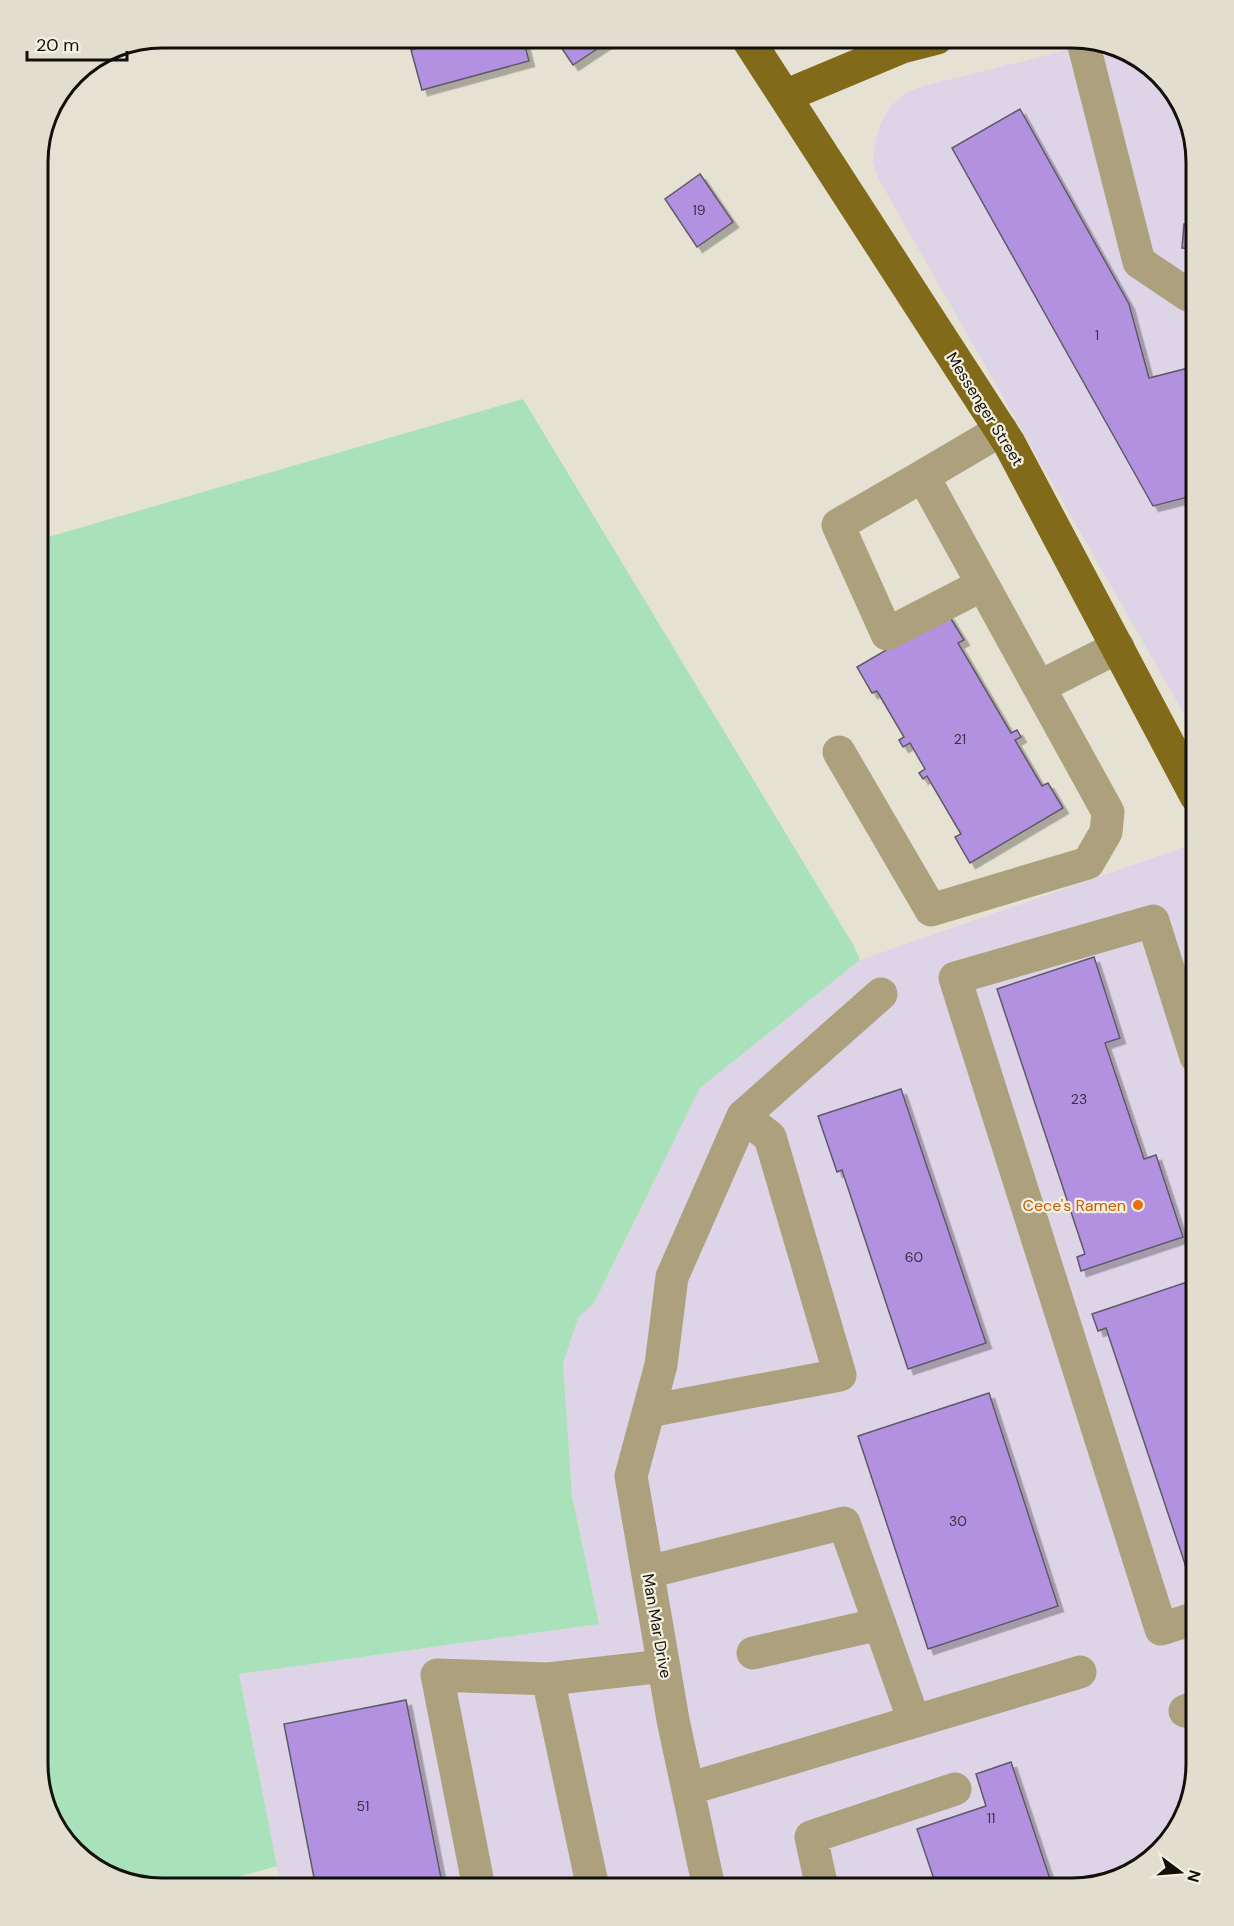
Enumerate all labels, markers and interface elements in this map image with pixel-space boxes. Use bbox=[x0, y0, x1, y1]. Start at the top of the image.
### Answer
scale bar bbox=[27, 24, 128, 62]
text: 20 m bbox=[36, 33, 79, 57]
house number: 19 bbox=[692, 201, 706, 219]
house number: 1 bbox=[1095, 326, 1099, 344]
street label: Messenger Street bbox=[942, 348, 1028, 470]
house number: 21 bbox=[954, 730, 966, 748]
house number: 23 bbox=[1071, 1090, 1087, 1108]
place label: Cece's Ramen bbox=[1023, 1195, 1126, 1216]
marker: Cece's Ramen bbox=[1131, 1198, 1145, 1212]
house number: 60 bbox=[905, 1248, 923, 1266]
house number: 30 bbox=[949, 1512, 967, 1530]
street label: Man Mar Drive bbox=[637, 1572, 677, 1680]
house number: 51 bbox=[357, 1797, 369, 1815]
house number: 11 bbox=[987, 1809, 995, 1827]
north arrow bbox=[1150, 1842, 1210, 1902]
text: N bbox=[1182, 1867, 1206, 1885]

